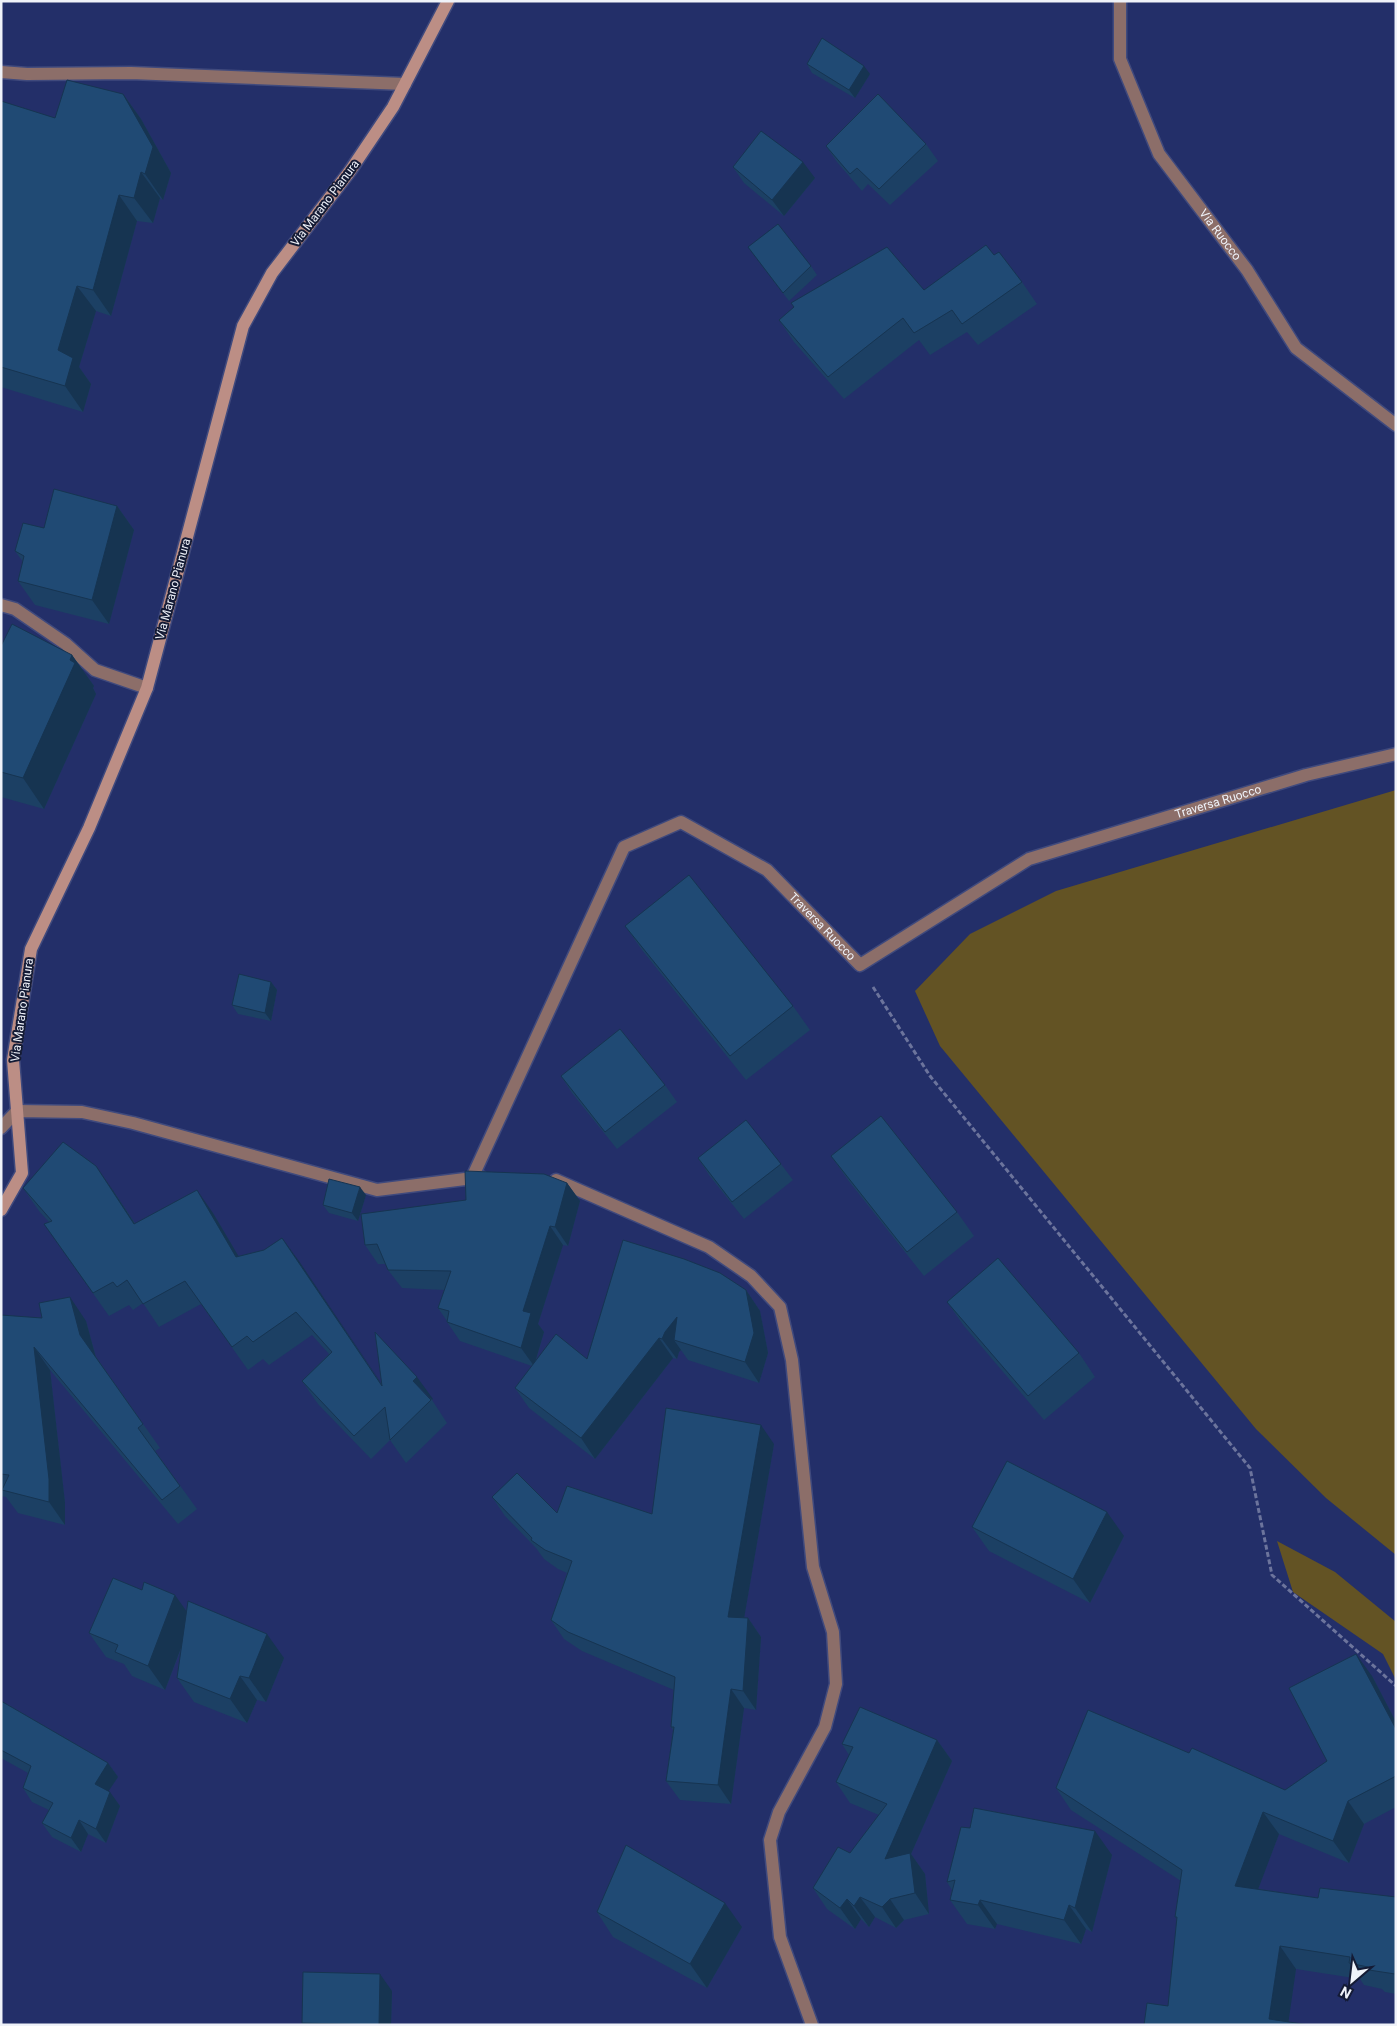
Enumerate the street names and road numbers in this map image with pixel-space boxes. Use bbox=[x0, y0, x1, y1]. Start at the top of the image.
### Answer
street label: Via Marano Pianura bbox=[288, 157, 362, 249]
street label: Via Ruocco bbox=[1196, 206, 1244, 263]
street label: Via Marano Pianura bbox=[153, 537, 193, 641]
street label: Traversa Ruocco bbox=[1173, 782, 1263, 821]
street label: Traversa Ruocco bbox=[786, 890, 859, 963]
street label: Via Marano Pianura bbox=[8, 957, 36, 1063]

